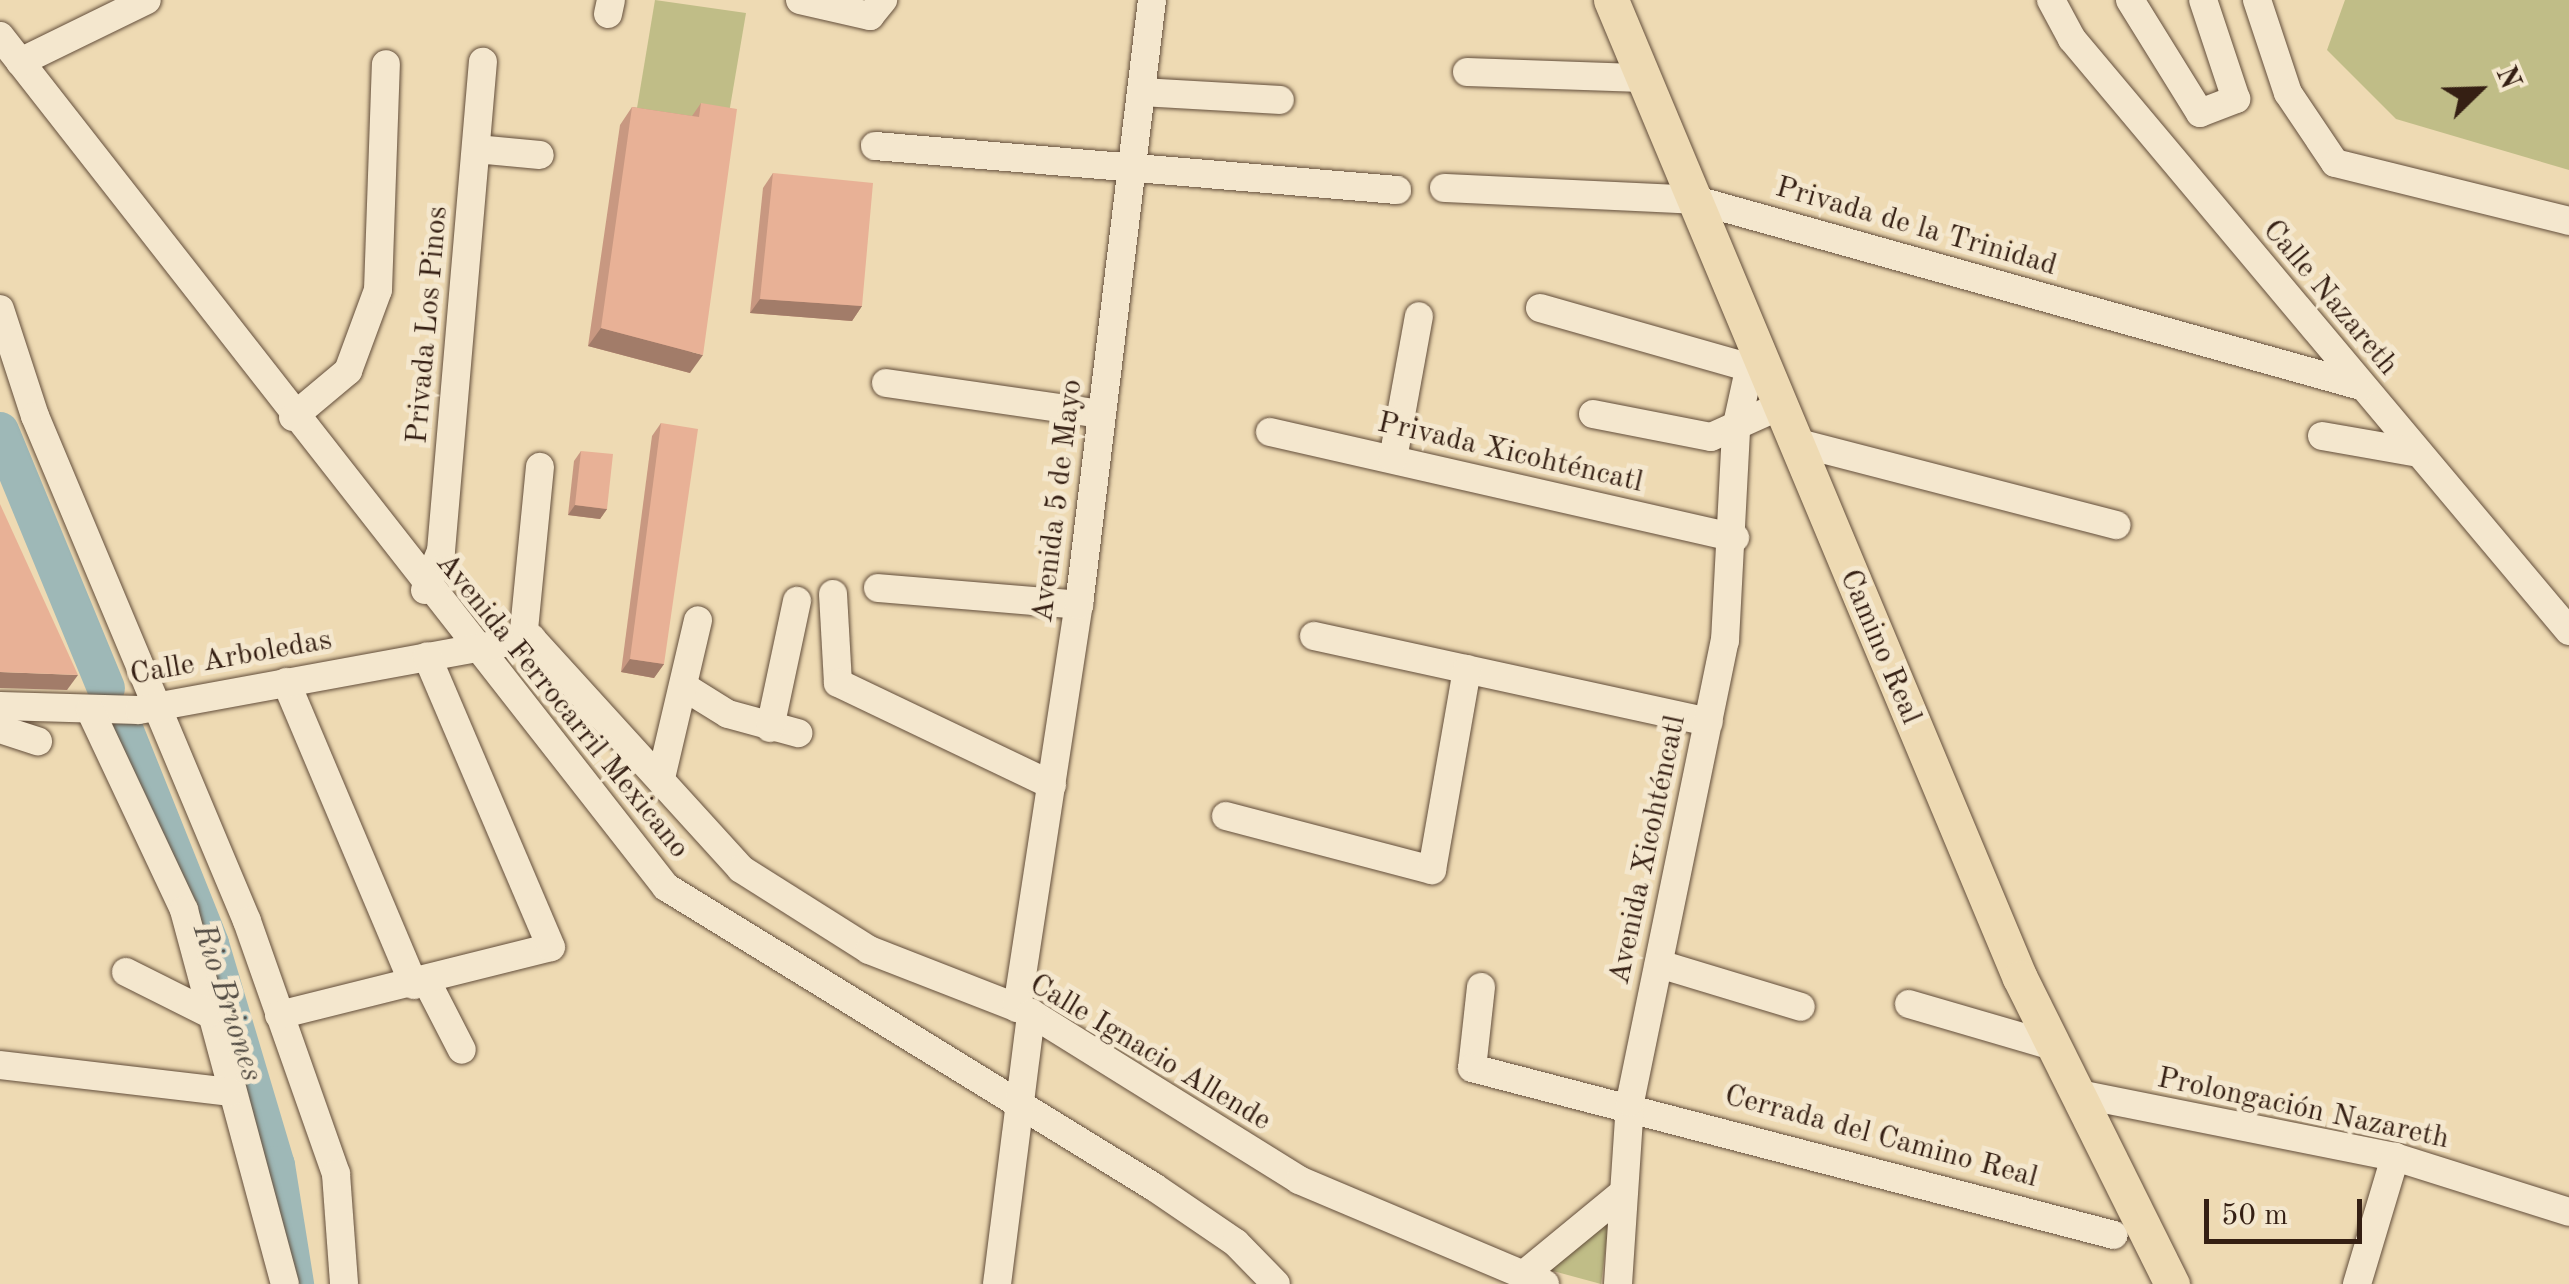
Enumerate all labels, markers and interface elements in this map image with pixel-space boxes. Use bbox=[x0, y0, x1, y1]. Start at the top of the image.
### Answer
north arrow bbox=[2429, 40, 2529, 140]
text: N bbox=[2490, 63, 2524, 94]
street label: Privada de la Trinidad bbox=[1771, 170, 2061, 284]
street label: Privada Los Pinos bbox=[400, 205, 456, 445]
street label: Calle Nazareth bbox=[2254, 213, 2406, 383]
street label: Avenida 5 de Mayo bbox=[1025, 377, 1091, 625]
street label: Privada Xicohténcatl bbox=[1374, 405, 1646, 501]
street label: Avenida Ferrocarril Mexicano bbox=[428, 546, 696, 866]
street label: Camino Real bbox=[1831, 564, 1929, 730]
street label: Calle Arboledas bbox=[127, 623, 335, 693]
street label: Avenida Xicohténcatl bbox=[1602, 712, 1694, 988]
water label: Rio Briones bbox=[182, 919, 270, 1087]
street label: Calle Ignacio Allende bbox=[1023, 967, 1277, 1139]
street label: Prolongación Nazareth bbox=[2154, 1060, 2452, 1158]
street label: Cerrada del Camino Real bbox=[1720, 1078, 2042, 1196]
scale bar bbox=[2209, 1179, 2366, 1241]
text: 50 m bbox=[2221, 1201, 2288, 1231]

